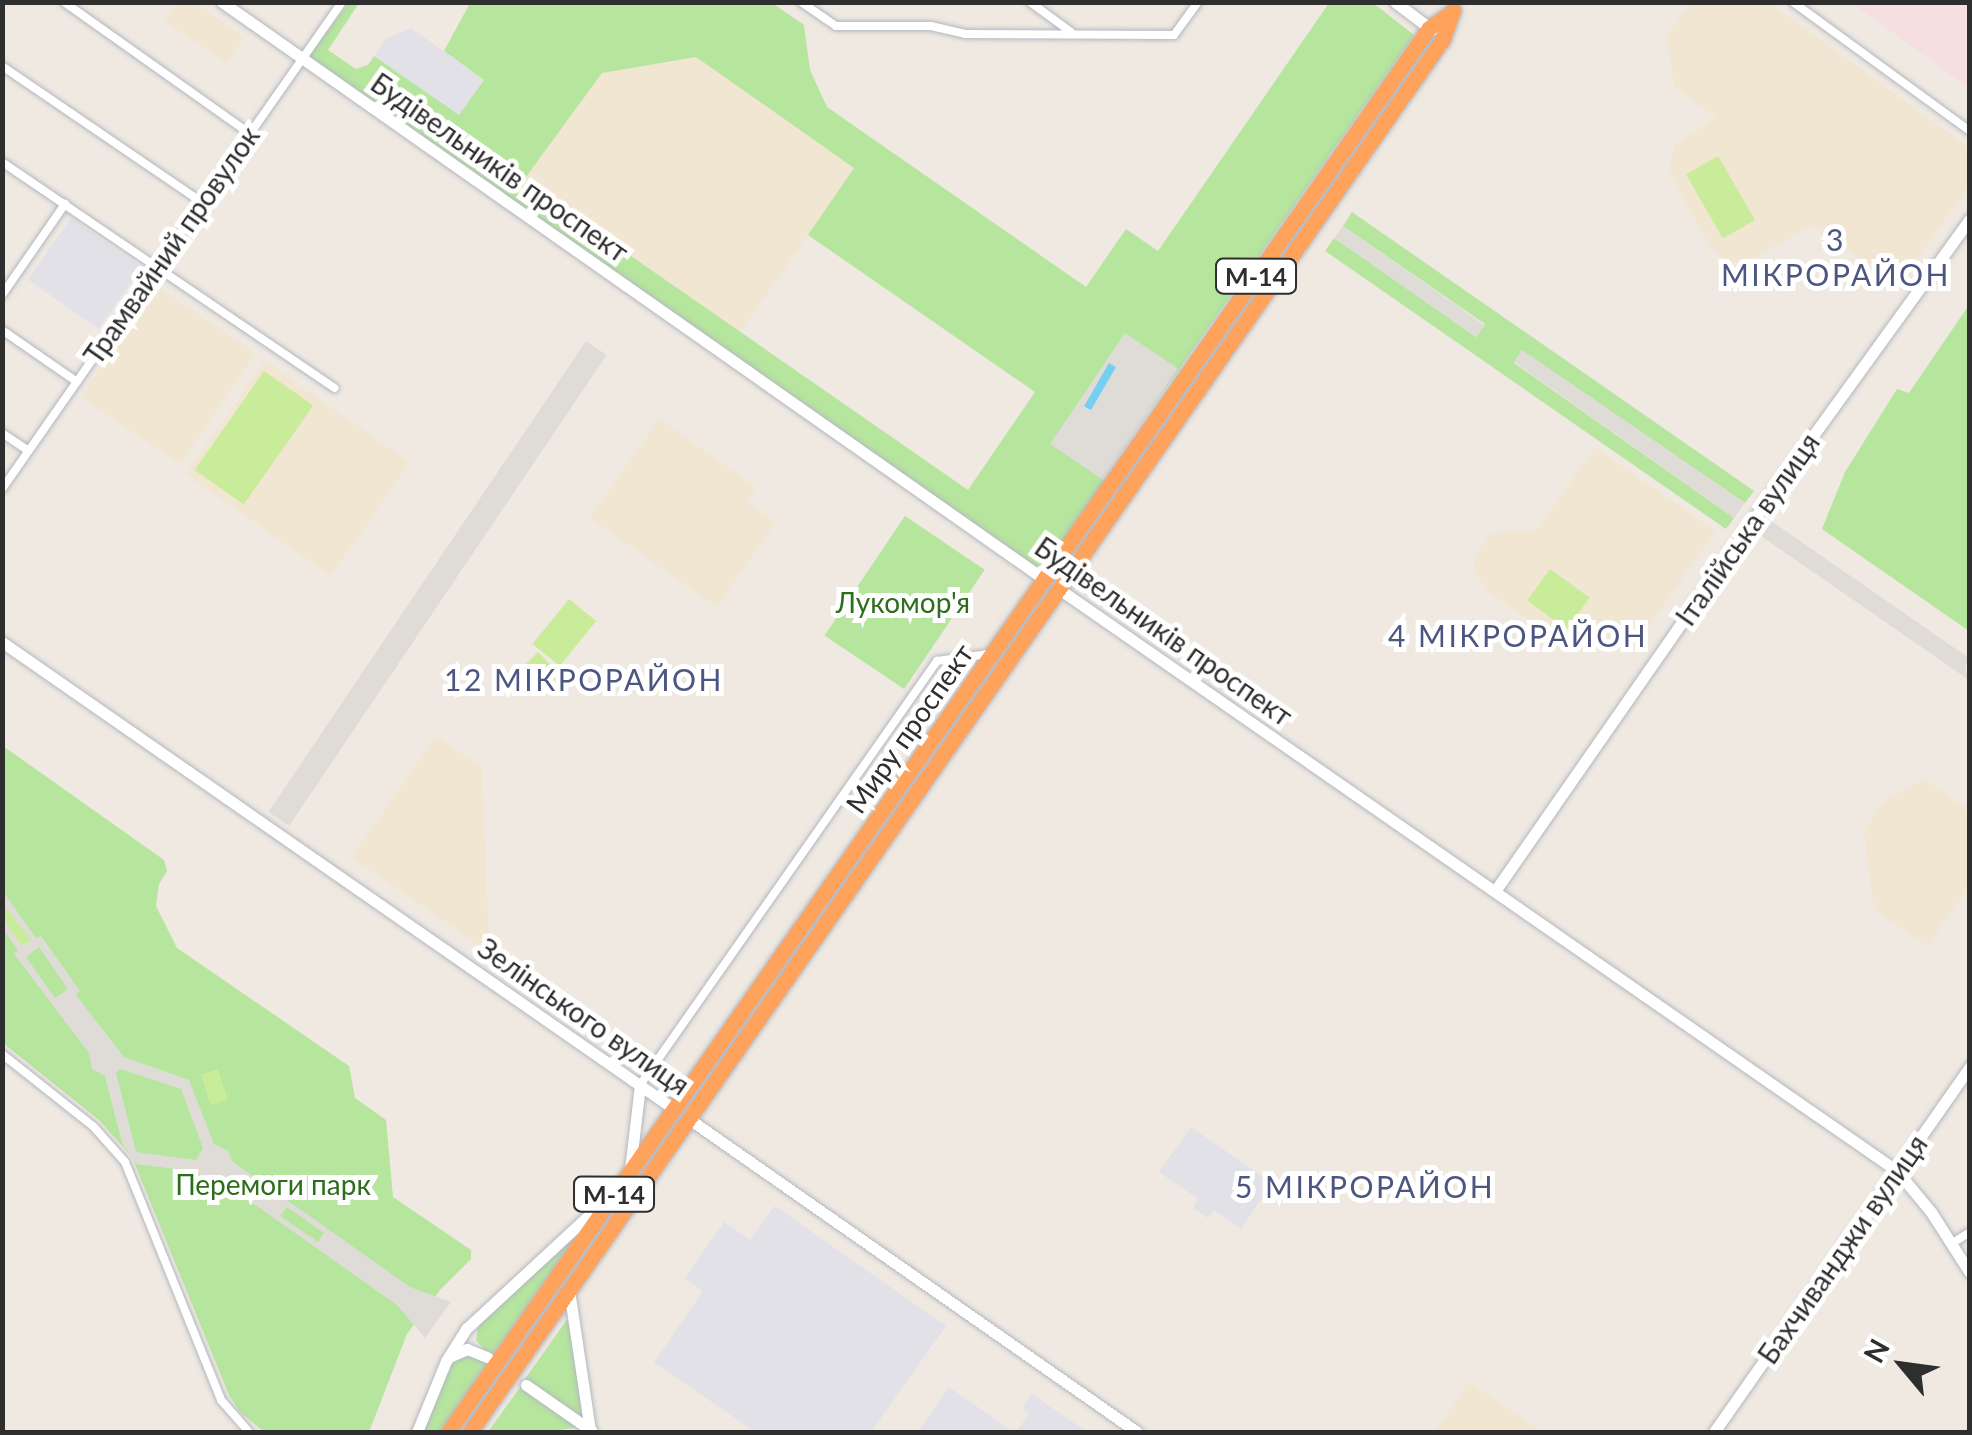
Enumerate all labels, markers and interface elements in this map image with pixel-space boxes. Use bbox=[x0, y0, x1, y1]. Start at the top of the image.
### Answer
street label: Будівельників проспект bbox=[365, 65, 635, 269]
street label: Трамвайний провулок bbox=[76, 120, 266, 370]
district label: 3 МІКРОРАЙОН bbox=[1721, 221, 1951, 292]
road number: М-14 bbox=[1214, 256, 1298, 296]
street label: Італійська вулиця bbox=[1668, 426, 1826, 632]
street label: Будівельників проспект bbox=[1029, 529, 1299, 733]
park label: Лукомор'я bbox=[836, 585, 970, 619]
district label: 4 МІКРОРАЙОН bbox=[1388, 617, 1648, 653]
street label: Миру проспект bbox=[838, 637, 980, 819]
district label: 12 МІКРОРАЙОН bbox=[444, 661, 724, 697]
street label: Зелінського вулиця bbox=[472, 931, 696, 1101]
street label: Бахчиванджи вулиця bbox=[1750, 1128, 1934, 1370]
park label: Перемоги парк bbox=[175, 1167, 371, 1201]
district label: 5 МІКРОРАЙОН bbox=[1235, 1168, 1495, 1204]
road number: М-14 bbox=[572, 1174, 656, 1214]
north arrow bbox=[1852, 1315, 1952, 1415]
text: N bbox=[1856, 1333, 1896, 1368]

